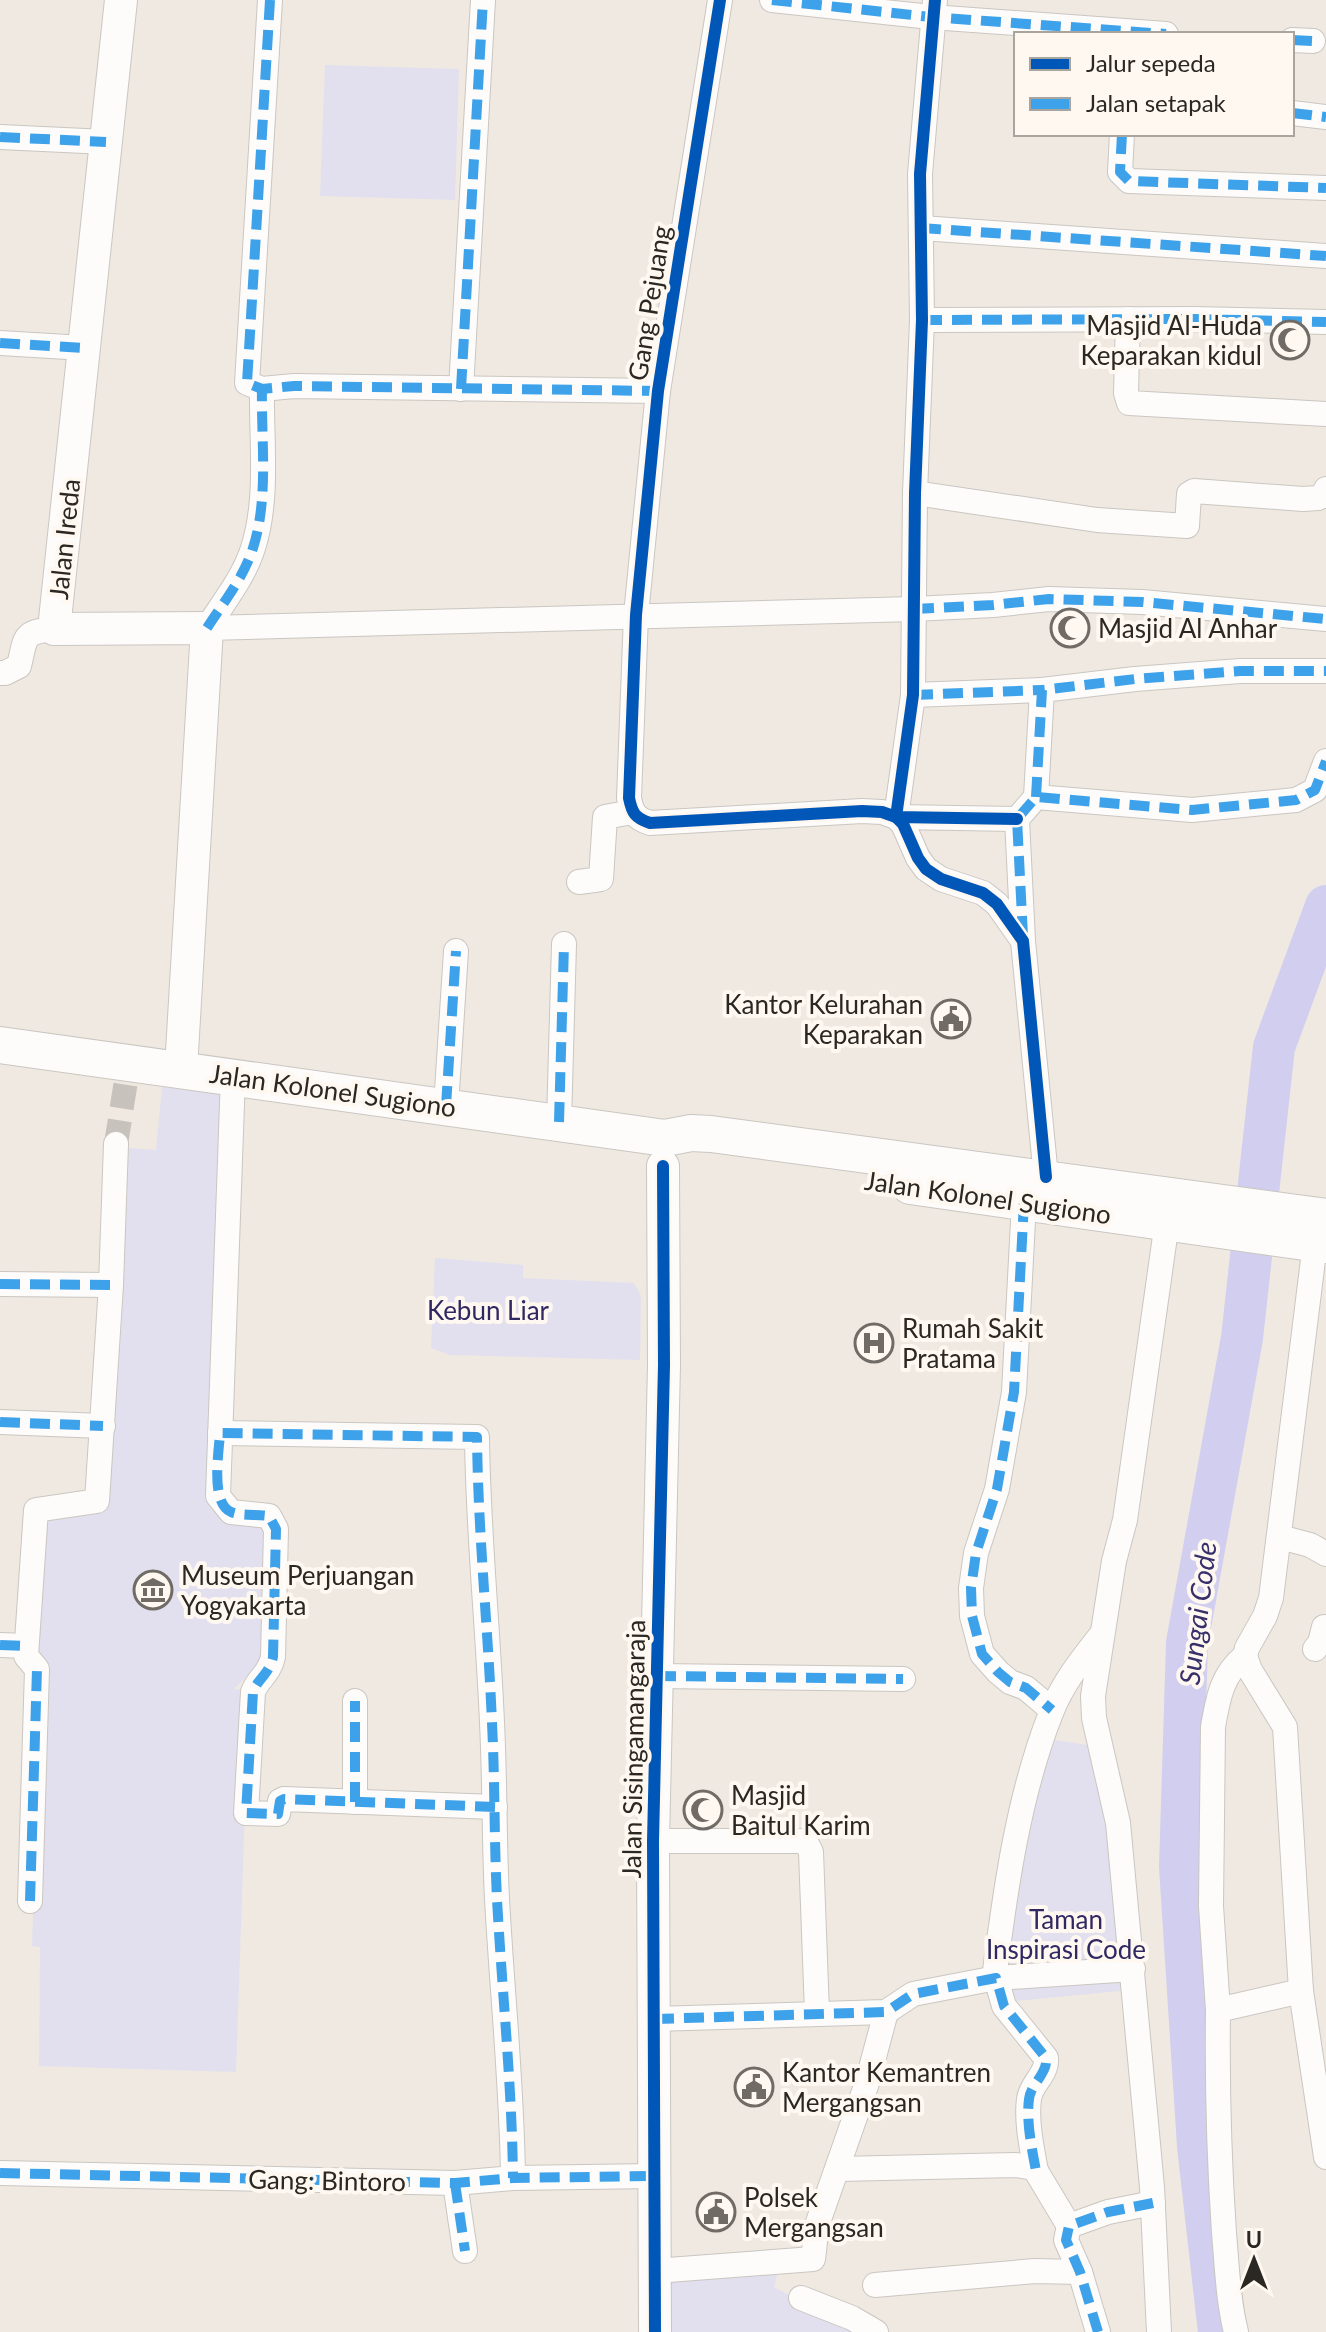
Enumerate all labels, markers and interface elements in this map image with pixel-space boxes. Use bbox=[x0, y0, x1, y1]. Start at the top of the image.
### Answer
legend bbox=[1014, 32, 1294, 136]
text: Jalur sepeda bbox=[1086, 48, 1216, 77]
text: Jalan setapak bbox=[1086, 88, 1227, 117]
street label: Gang Pejuang bbox=[621, 223, 677, 383]
place label: Masjid Al-Huda Keparakan kidul bbox=[1080, 309, 1262, 371]
mosque icon: Masjid Al-Huda Keparakan kidul bbox=[1269, 319, 1311, 361]
street label: Jalan Ireda bbox=[42, 477, 86, 601]
mosque icon: Masjid Al Anhar bbox=[1049, 607, 1091, 649]
place label: Masjid Al Anhar bbox=[1098, 612, 1278, 644]
place label: Kantor Kelurahan Keparakan bbox=[724, 988, 923, 1050]
public building icon: Kantor Kelurahan Keparakan bbox=[930, 998, 972, 1040]
street label: Jalan Kolonel Sugiono bbox=[208, 1057, 458, 1123]
street label: Jalan Kolonel Sugiono bbox=[863, 1164, 1113, 1230]
park label: Kebun Liar bbox=[427, 1294, 550, 1326]
place label: Rumah Sakit Pratama bbox=[902, 1312, 1044, 1374]
hospital icon: Rumah Sakit Pratama bbox=[853, 1322, 895, 1364]
water label: Sungai Code bbox=[1171, 1540, 1223, 1686]
place label: Museum Perjuangan Yogyakarta bbox=[181, 1559, 414, 1621]
museum icon: Museum Perjuangan Yogyakarta bbox=[132, 1569, 174, 1611]
street label: Jalan Sisingamangaraja bbox=[615, 1619, 651, 1879]
place label: Masjid Baitul Karim bbox=[731, 1779, 871, 1841]
mosque icon: Masjid Baitul Karim bbox=[682, 1789, 724, 1831]
park label: Taman Inspirasi Code bbox=[986, 1903, 1146, 1965]
place label: Kantor Kemantren Mergangsan bbox=[782, 2056, 991, 2118]
public building icon: Kantor Kemantren Mergangsan bbox=[733, 2066, 775, 2108]
street label: Gang: Bintoro bbox=[248, 2163, 406, 2197]
place label: Polsek Mergangsan bbox=[744, 2181, 884, 2243]
public building icon: Polsek Mergangsan bbox=[695, 2191, 737, 2233]
north arrow bbox=[1214, 2220, 1294, 2300]
text: U bbox=[1246, 2226, 1262, 2253]

